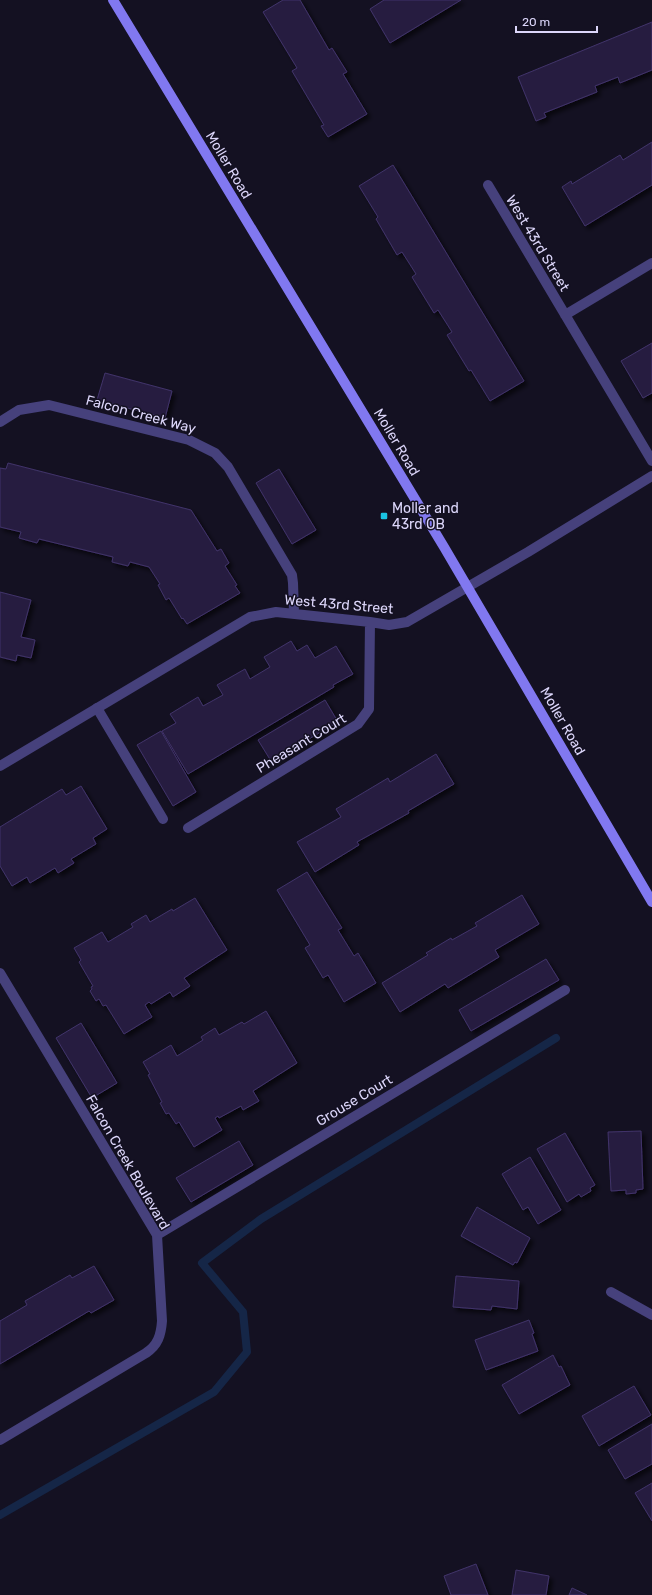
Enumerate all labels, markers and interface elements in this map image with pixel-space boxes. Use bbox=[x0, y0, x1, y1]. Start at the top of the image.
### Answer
scale bar bbox=[516, 8, 597, 34]
text: 20 m bbox=[522, 15, 550, 29]
street label: Moller Road bbox=[202, 129, 255, 202]
street label: West 43rd Street bbox=[502, 192, 573, 295]
street label: Falcon Creek Way bbox=[84, 392, 198, 437]
street label: Moller Road bbox=[370, 406, 423, 479]
place label: Moller and 43rd OB bbox=[392, 500, 459, 533]
marker: Moller and 43rd OB bbox=[379, 511, 389, 521]
street label: West 43rd Street bbox=[284, 591, 395, 618]
street label: Moller Road bbox=[536, 684, 589, 758]
street label: Pheasant Court bbox=[253, 710, 350, 777]
street label: Grouse Court bbox=[313, 1071, 396, 1130]
street label: Falcon Creek Boulevard bbox=[82, 1092, 173, 1233]

